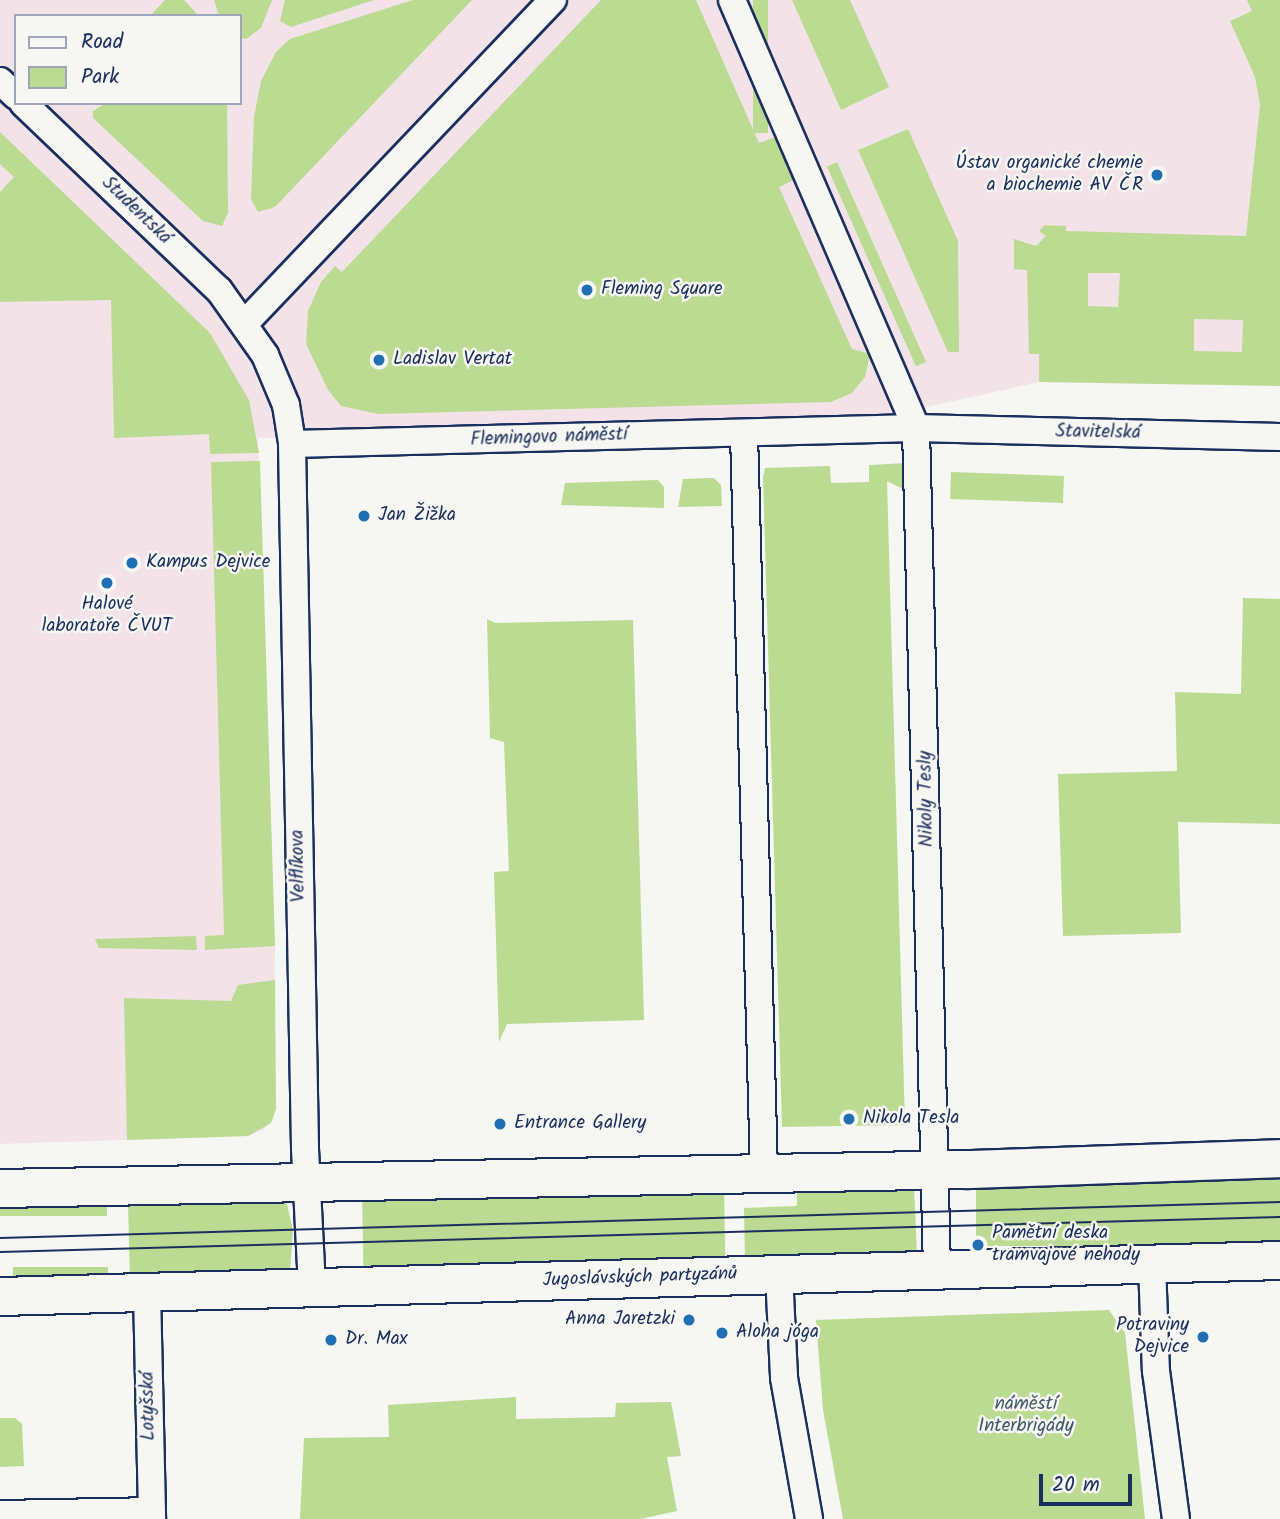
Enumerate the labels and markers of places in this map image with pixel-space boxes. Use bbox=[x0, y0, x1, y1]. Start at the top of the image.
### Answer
place label: Ústav organické chemie a biochemie AV ČR bbox=[956, 153, 1143, 197]
marker: Ústav organické chemie a biochemie AV ČR bbox=[1149, 167, 1165, 183]
place label: Fleming Square bbox=[601, 279, 723, 301]
marker: Fleming Square bbox=[579, 282, 595, 298]
place label: Ladislav Vertat bbox=[393, 349, 512, 371]
marker: Ladislav Vertat bbox=[371, 352, 387, 368]
place label: Jan Žižka bbox=[378, 505, 456, 527]
marker: Jan Žižka bbox=[356, 508, 372, 524]
place label: Kampus Dejvice bbox=[146, 552, 270, 574]
marker: Kampus Dejvice bbox=[124, 555, 140, 571]
marker: Halové laboratoře ČVUT bbox=[99, 575, 115, 591]
place label: Halové laboratoře ČVUT bbox=[42, 594, 172, 638]
place label: Nikola Tesla bbox=[863, 1108, 959, 1130]
marker: Nikola Tesla bbox=[841, 1111, 857, 1127]
place label: Entrance Gallery bbox=[514, 1113, 646, 1135]
marker: Entrance Gallery bbox=[492, 1116, 508, 1132]
place label: Pamětní deska tramvajové nehody bbox=[992, 1223, 1140, 1267]
marker: Pamětní deska tramvajové nehody bbox=[970, 1237, 986, 1253]
place label: Anna Jaretzki bbox=[565, 1309, 675, 1331]
marker: Anna Jaretzki bbox=[681, 1312, 697, 1328]
place label: Potraviny Dejvice bbox=[1116, 1315, 1189, 1359]
place label: Aloha jóga bbox=[736, 1322, 819, 1344]
marker: Aloha jóga bbox=[714, 1325, 730, 1341]
place label: Dr. Max bbox=[345, 1329, 408, 1351]
marker: Potraviny Dejvice bbox=[1195, 1329, 1211, 1345]
marker: Dr. Max bbox=[323, 1332, 339, 1348]

